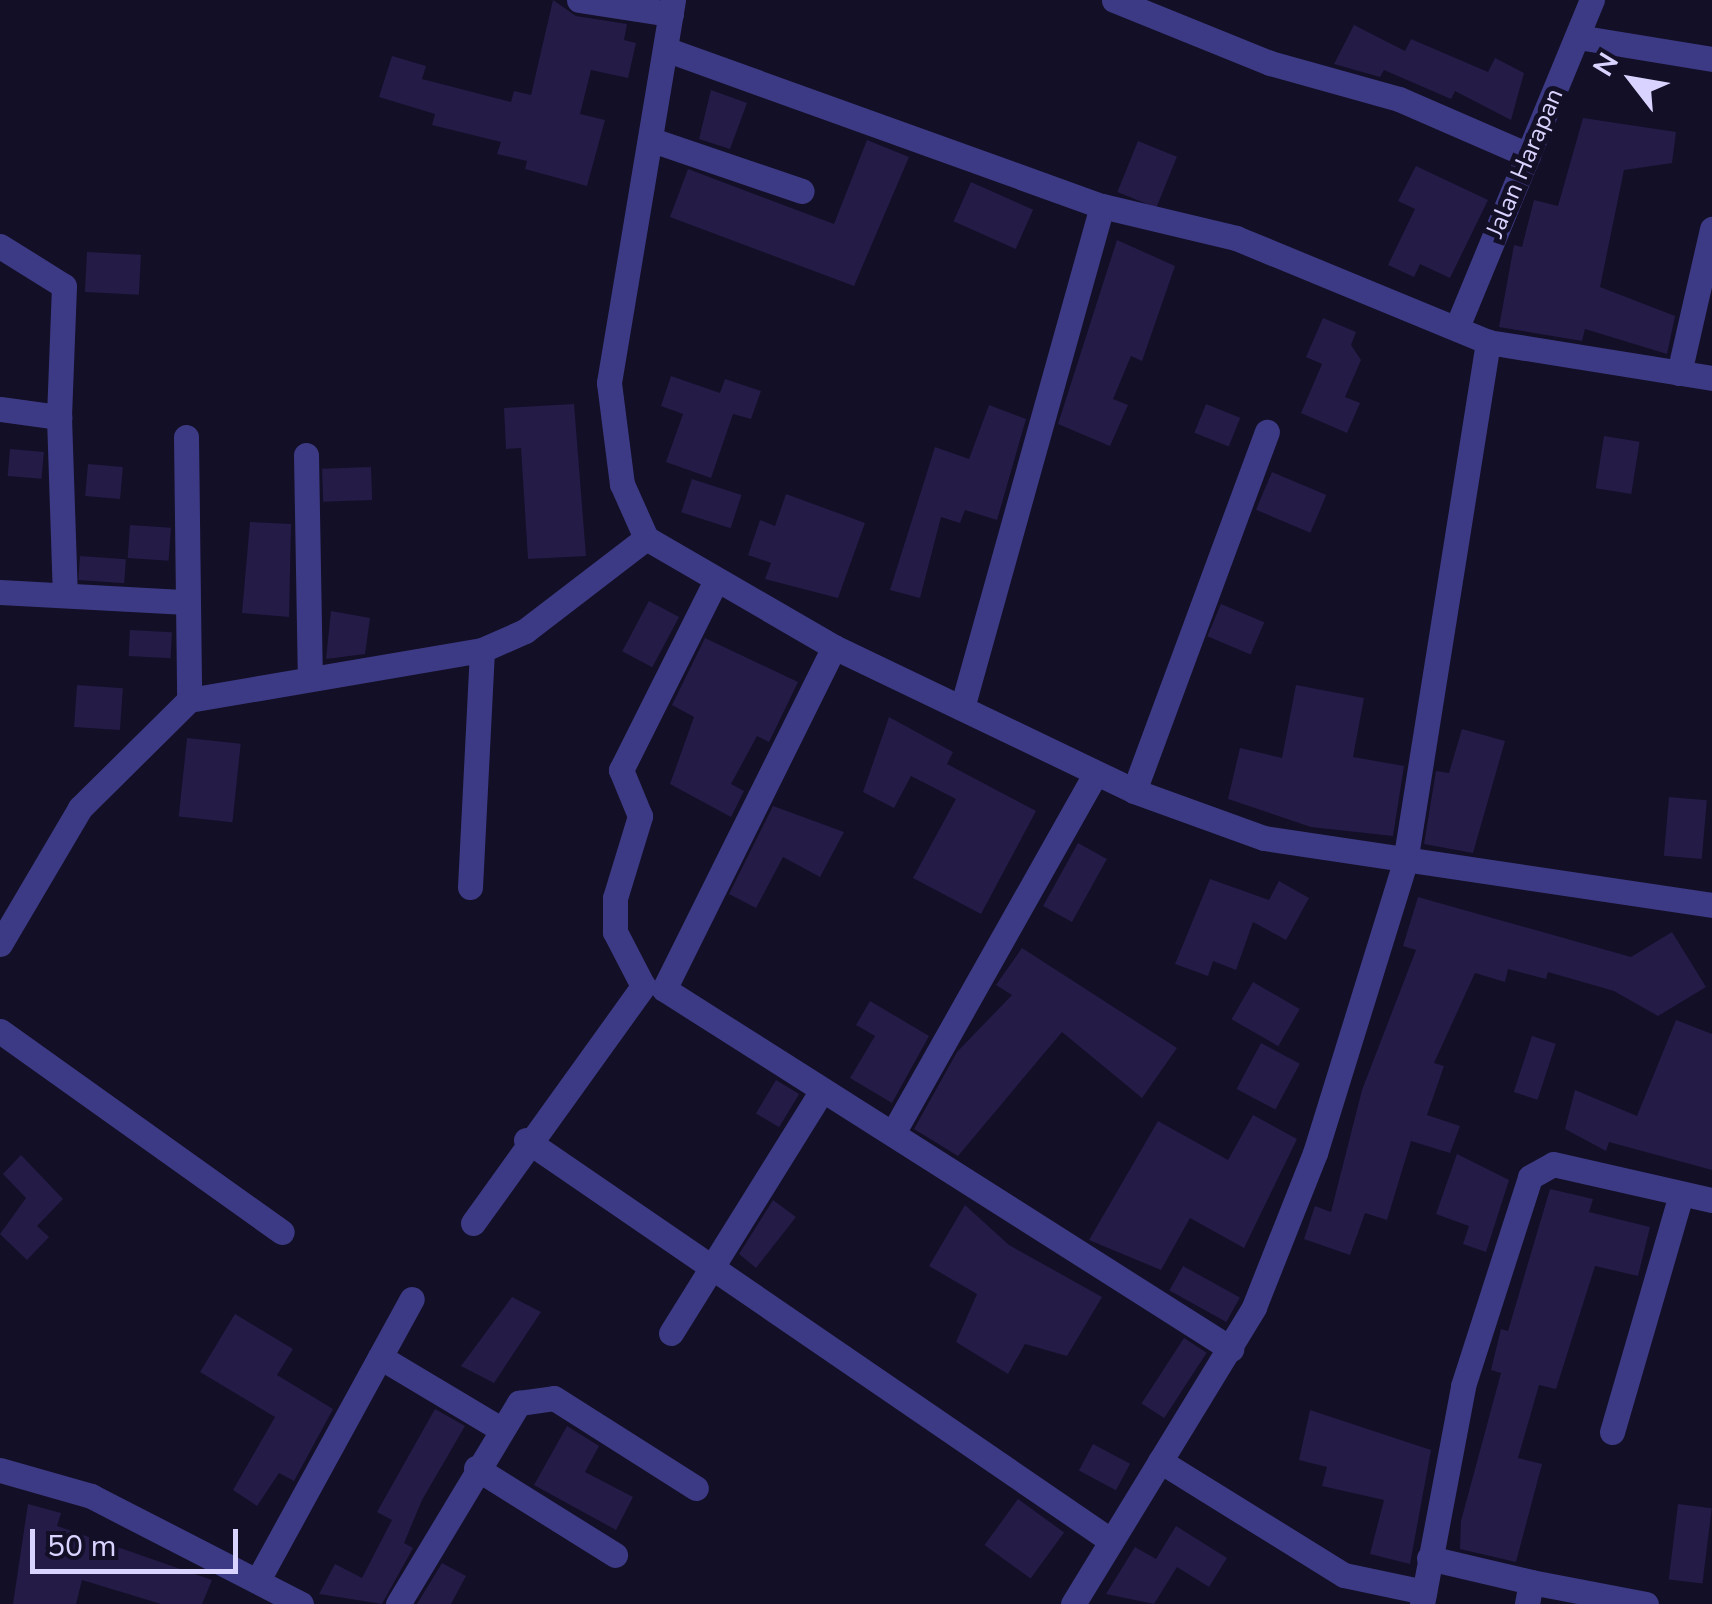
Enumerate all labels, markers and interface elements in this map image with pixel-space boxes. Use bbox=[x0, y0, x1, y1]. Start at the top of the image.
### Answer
north arrow bbox=[1582, 30, 1682, 130]
text: N bbox=[1585, 46, 1628, 83]
street label: Jalan Harapan bbox=[1480, 84, 1570, 242]
scale bar bbox=[35, 1509, 242, 1571]
text: 50 m bbox=[47, 1526, 116, 1567]

